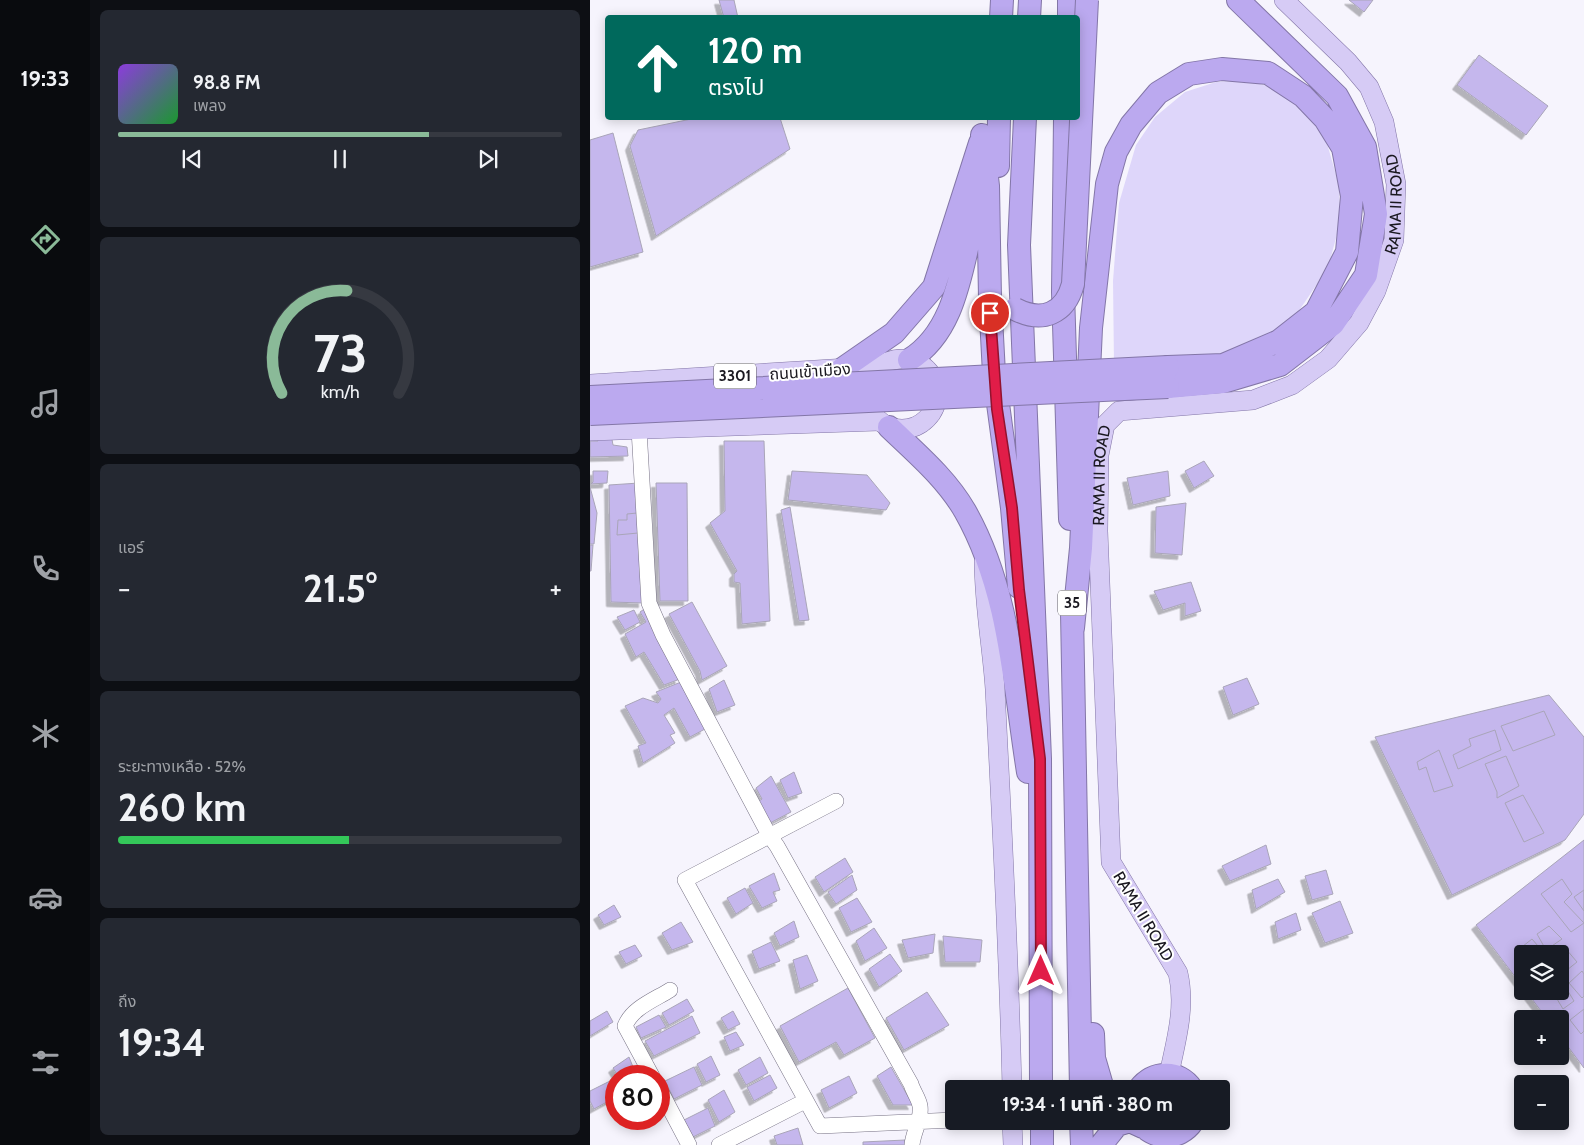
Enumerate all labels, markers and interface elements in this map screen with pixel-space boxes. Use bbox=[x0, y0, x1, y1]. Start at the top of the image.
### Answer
text: 120 m bbox=[708, 29, 802, 72]
icon: ahead bbox=[625, 35, 690, 100]
text: 19:33 bbox=[20, 65, 70, 92]
text: 98.8 FM bbox=[193, 71, 261, 94]
text: ตรงไป bbox=[708, 74, 764, 101]
text: เพลง bbox=[193, 96, 226, 115]
icon: previous bbox=[178, 145, 206, 173]
icon: pause bbox=[326, 145, 354, 173]
icon: next bbox=[474, 145, 502, 173]
street label: RAMA II ROAD bbox=[1381, 152, 1406, 257]
icon: directions bbox=[28, 222, 63, 257]
pin bbox=[969, 292, 1011, 334]
icon: arrive bbox=[976, 299, 1004, 327]
text: 73 bbox=[313, 322, 367, 385]
street label: ถนนเข้าเมือง bbox=[769, 359, 851, 384]
road number: 3301 bbox=[714, 364, 756, 388]
text: km/h bbox=[320, 381, 360, 402]
icon: music bbox=[28, 386, 63, 421]
street label: RAMA II ROAD bbox=[1089, 424, 1115, 526]
text: แอร์ bbox=[118, 538, 144, 557]
icon: phone bbox=[28, 551, 63, 586]
text: 21.5° bbox=[303, 565, 377, 612]
text: − bbox=[118, 571, 130, 605]
text: + bbox=[550, 571, 562, 605]
road number: 35 bbox=[1058, 590, 1086, 616]
icon: climate bbox=[28, 716, 63, 751]
text: ระยะทางเหลือ · 52% bbox=[118, 757, 246, 776]
text: 260 km bbox=[118, 784, 246, 831]
street label: RAMA II ROAD bbox=[1109, 868, 1178, 964]
icon: car bbox=[28, 880, 63, 915]
position arrow bbox=[1014, 944, 1066, 996]
map controls bbox=[1514, 945, 1569, 1130]
button: layers bbox=[1514, 945, 1569, 1000]
text: ถึง bbox=[118, 992, 136, 1011]
button: + bbox=[1514, 1010, 1569, 1065]
text: 19:34 bbox=[118, 1019, 206, 1066]
icon: filters bbox=[28, 1045, 63, 1080]
speed limit sign: 80 bbox=[605, 1065, 670, 1130]
button: − bbox=[1514, 1075, 1569, 1130]
text: 19:34 · 1 นาที · 380 m bbox=[1002, 1093, 1173, 1116]

